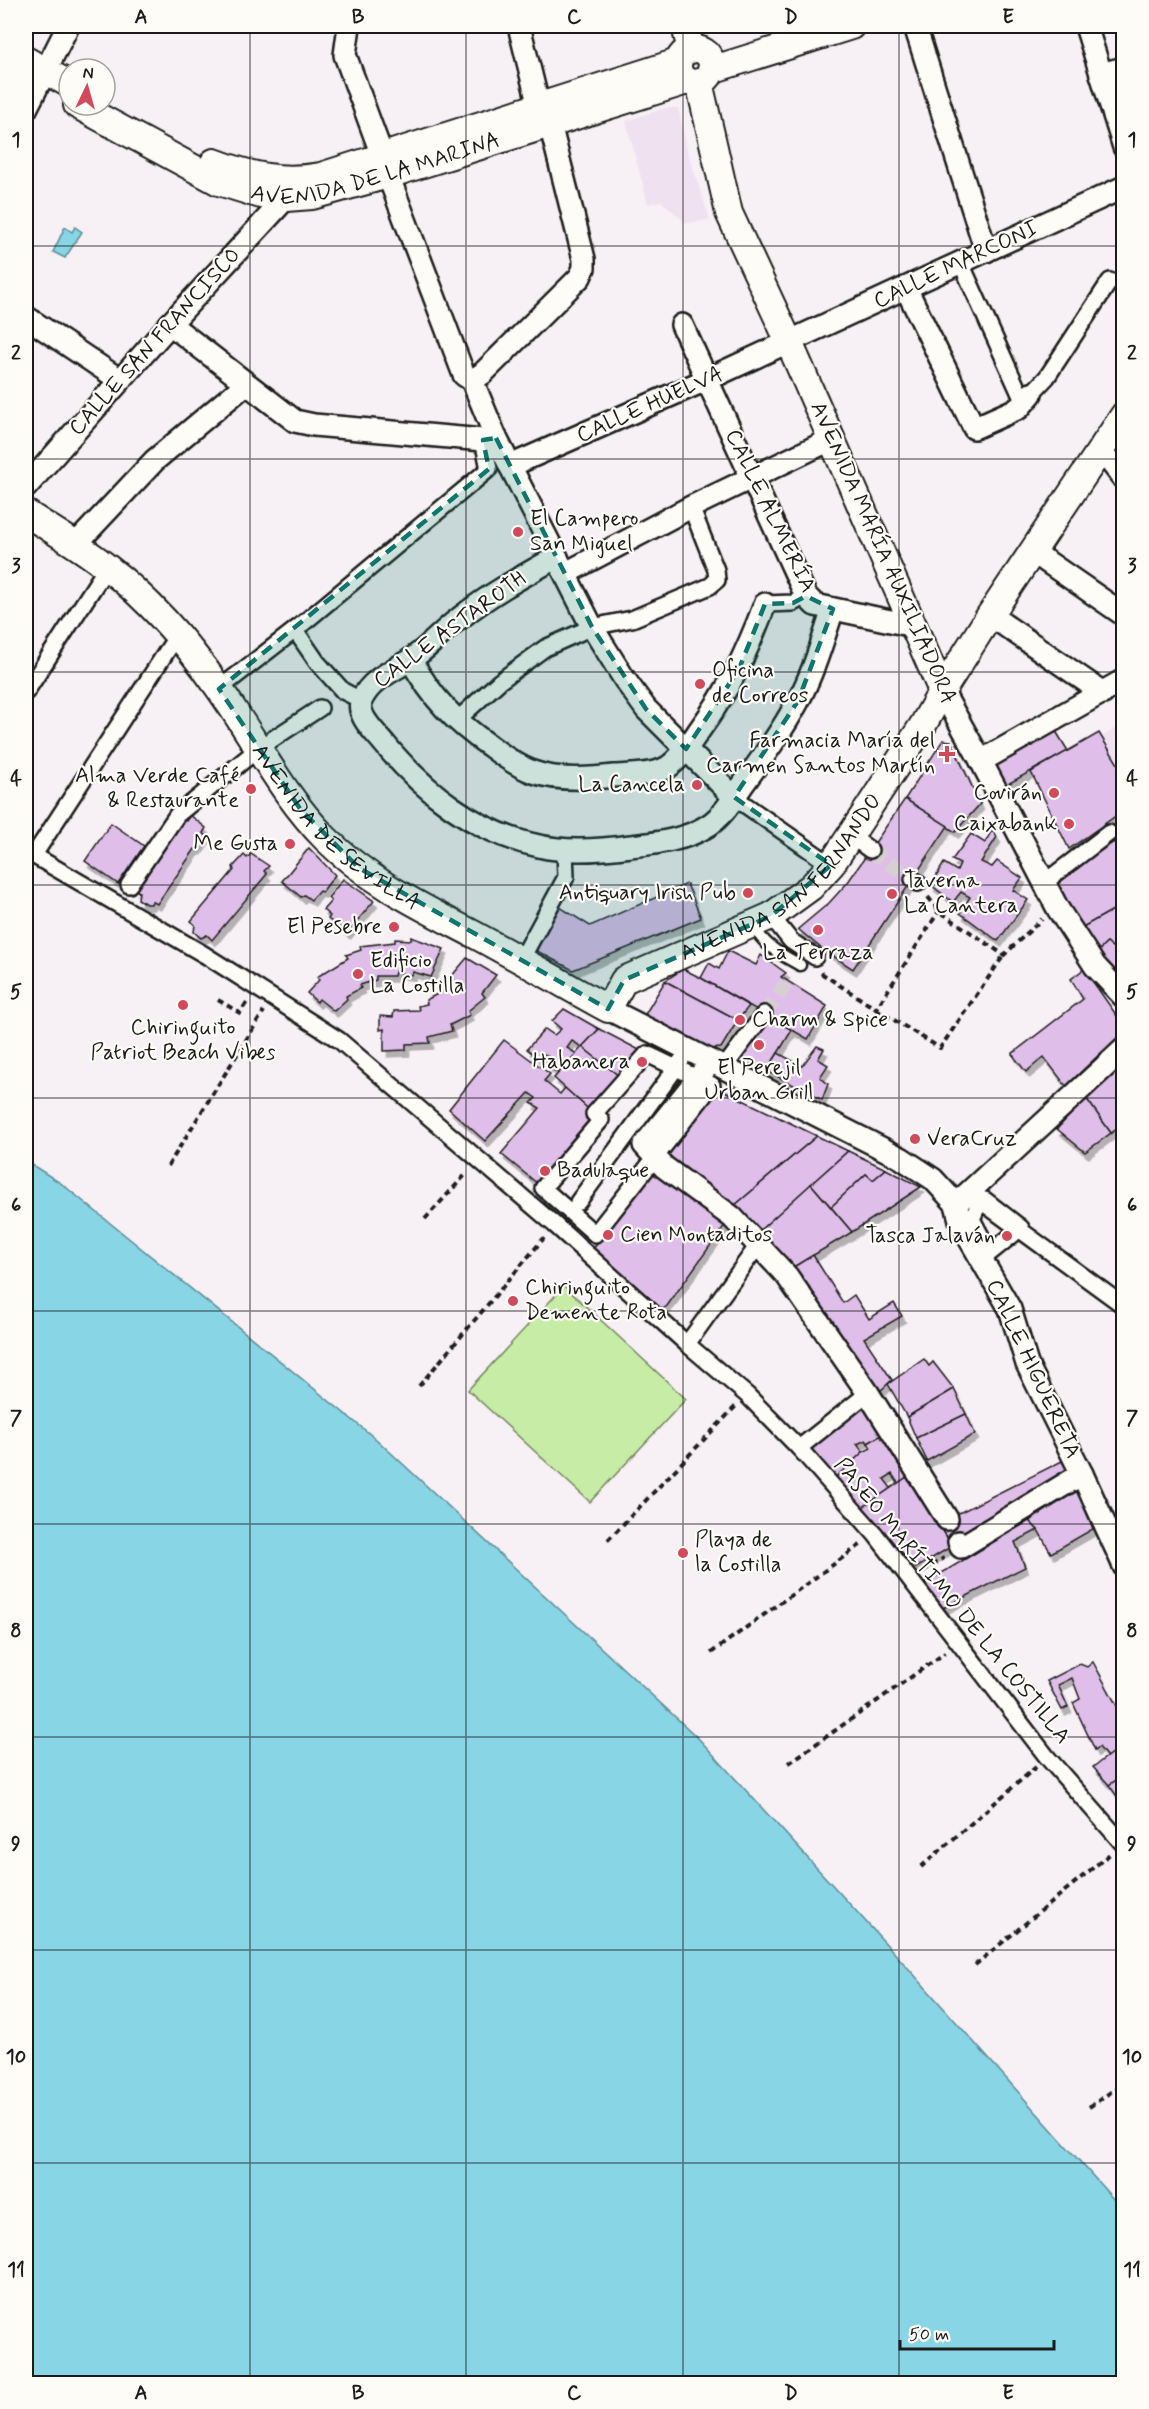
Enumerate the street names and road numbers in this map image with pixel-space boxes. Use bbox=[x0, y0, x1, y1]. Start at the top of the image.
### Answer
street label: AVENIDA DE LA MARINA bbox=[247, 127, 504, 212]
street label: CALLE MARCONI bbox=[869, 214, 1043, 315]
street label: CALLE SAN FRANCISCO bbox=[63, 242, 247, 442]
street label: CALLE HUELVA bbox=[572, 360, 728, 450]
street label: AVENIDA MARÍA AUXILIADORA bbox=[803, 397, 963, 709]
street label: CALLE ALMERÍA bbox=[718, 424, 823, 597]
street label: CALLE ASTAROTH bbox=[368, 565, 532, 695]
street label: AVENIDA DE SEVILLA bbox=[245, 739, 425, 917]
street label: AVENIDA SAN FERNANDO bbox=[676, 788, 888, 968]
street label: CALLE HIGUERETA bbox=[979, 1275, 1087, 1463]
street label: PASEO MARÍTIMO DE LA COSTILLA bbox=[828, 1451, 1077, 1750]

